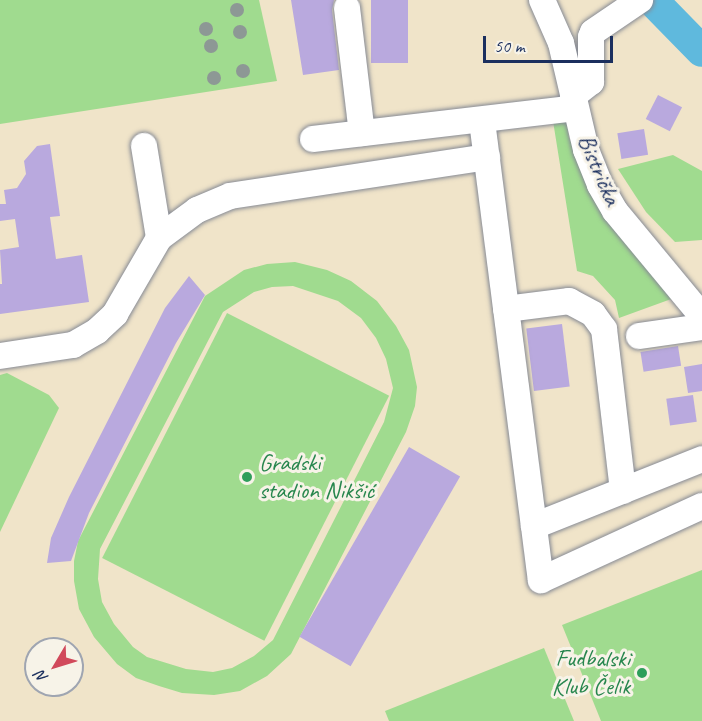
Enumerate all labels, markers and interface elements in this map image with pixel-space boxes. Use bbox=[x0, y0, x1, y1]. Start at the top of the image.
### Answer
scale bar bbox=[486, 24, 616, 62]
text: 50 m bbox=[494, 35, 525, 57]
street label: Bistrička bbox=[571, 130, 627, 210]
place label: Gradski stadion Nikšić bbox=[259, 449, 374, 505]
marker: Gradski stadion Nikšić bbox=[240, 470, 254, 484]
north arrow bbox=[24, 637, 84, 697]
place label: Fudbalski Klub Čelik bbox=[552, 645, 630, 701]
marker: Fudbalski Klub Čelik bbox=[635, 666, 649, 680]
text: N bbox=[30, 667, 52, 687]

